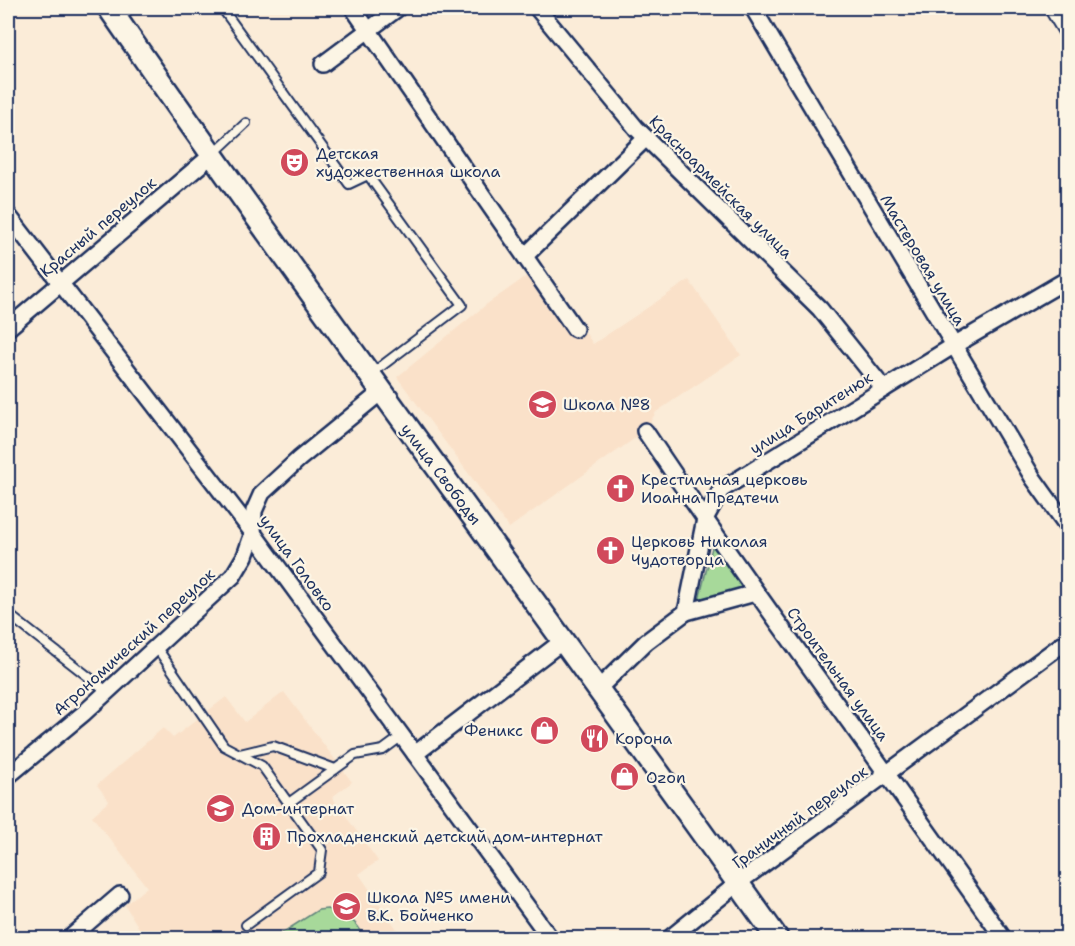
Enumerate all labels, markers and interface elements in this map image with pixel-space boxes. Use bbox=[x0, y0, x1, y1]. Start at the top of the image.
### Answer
street label: Красноармейская улица bbox=[645, 111, 797, 263]
place label: Детская художественная школа bbox=[316, 143, 500, 182]
theatre icon: Детская художественная школа bbox=[279, 146, 311, 178]
street label: Красный переулок bbox=[36, 172, 161, 282]
street label: Мастеровая улица bbox=[876, 191, 970, 329]
street label: улица Баритенюк bbox=[746, 367, 877, 459]
school or university icon: Школа №8 bbox=[526, 388, 558, 420]
place label: Школа №8 bbox=[563, 394, 651, 415]
street label: улица Свободы bbox=[396, 419, 486, 529]
place label: Крестильная церковь Иоанна Предтечи bbox=[641, 469, 808, 508]
church icon: Крестильная церковь Иоанна Предтечи bbox=[604, 472, 636, 504]
street label: улица Головко bbox=[255, 510, 339, 616]
place label: Церковь Николая Чудотворца bbox=[631, 531, 768, 570]
church icon: Церковь Николая Чудотворца bbox=[594, 534, 626, 566]
street label: Агрономический переулок bbox=[49, 563, 220, 720]
street label: Строительная улица bbox=[782, 603, 894, 745]
shop icon: Феникс bbox=[528, 714, 560, 746]
place label: Феникс bbox=[464, 720, 523, 741]
restaurant icon: Корона bbox=[578, 722, 610, 754]
place label: Корона bbox=[615, 728, 672, 749]
street label: Граничный переулок bbox=[728, 760, 872, 873]
shop icon: Ozon bbox=[609, 761, 641, 793]
place label: Ozon bbox=[646, 767, 686, 788]
school or university icon: Дом-интернат bbox=[205, 792, 237, 824]
place label: Дом-интернат bbox=[242, 798, 355, 819]
building icon: Прохладненский детский дом-интернат bbox=[250, 820, 282, 852]
place label: Прохладненский детский дом-интернат bbox=[287, 826, 603, 847]
place label: Школа №5 имени В.К. Бойченко bbox=[367, 887, 511, 926]
school or university icon: Школа №5 имени В.К. Бойченко bbox=[330, 890, 362, 922]

